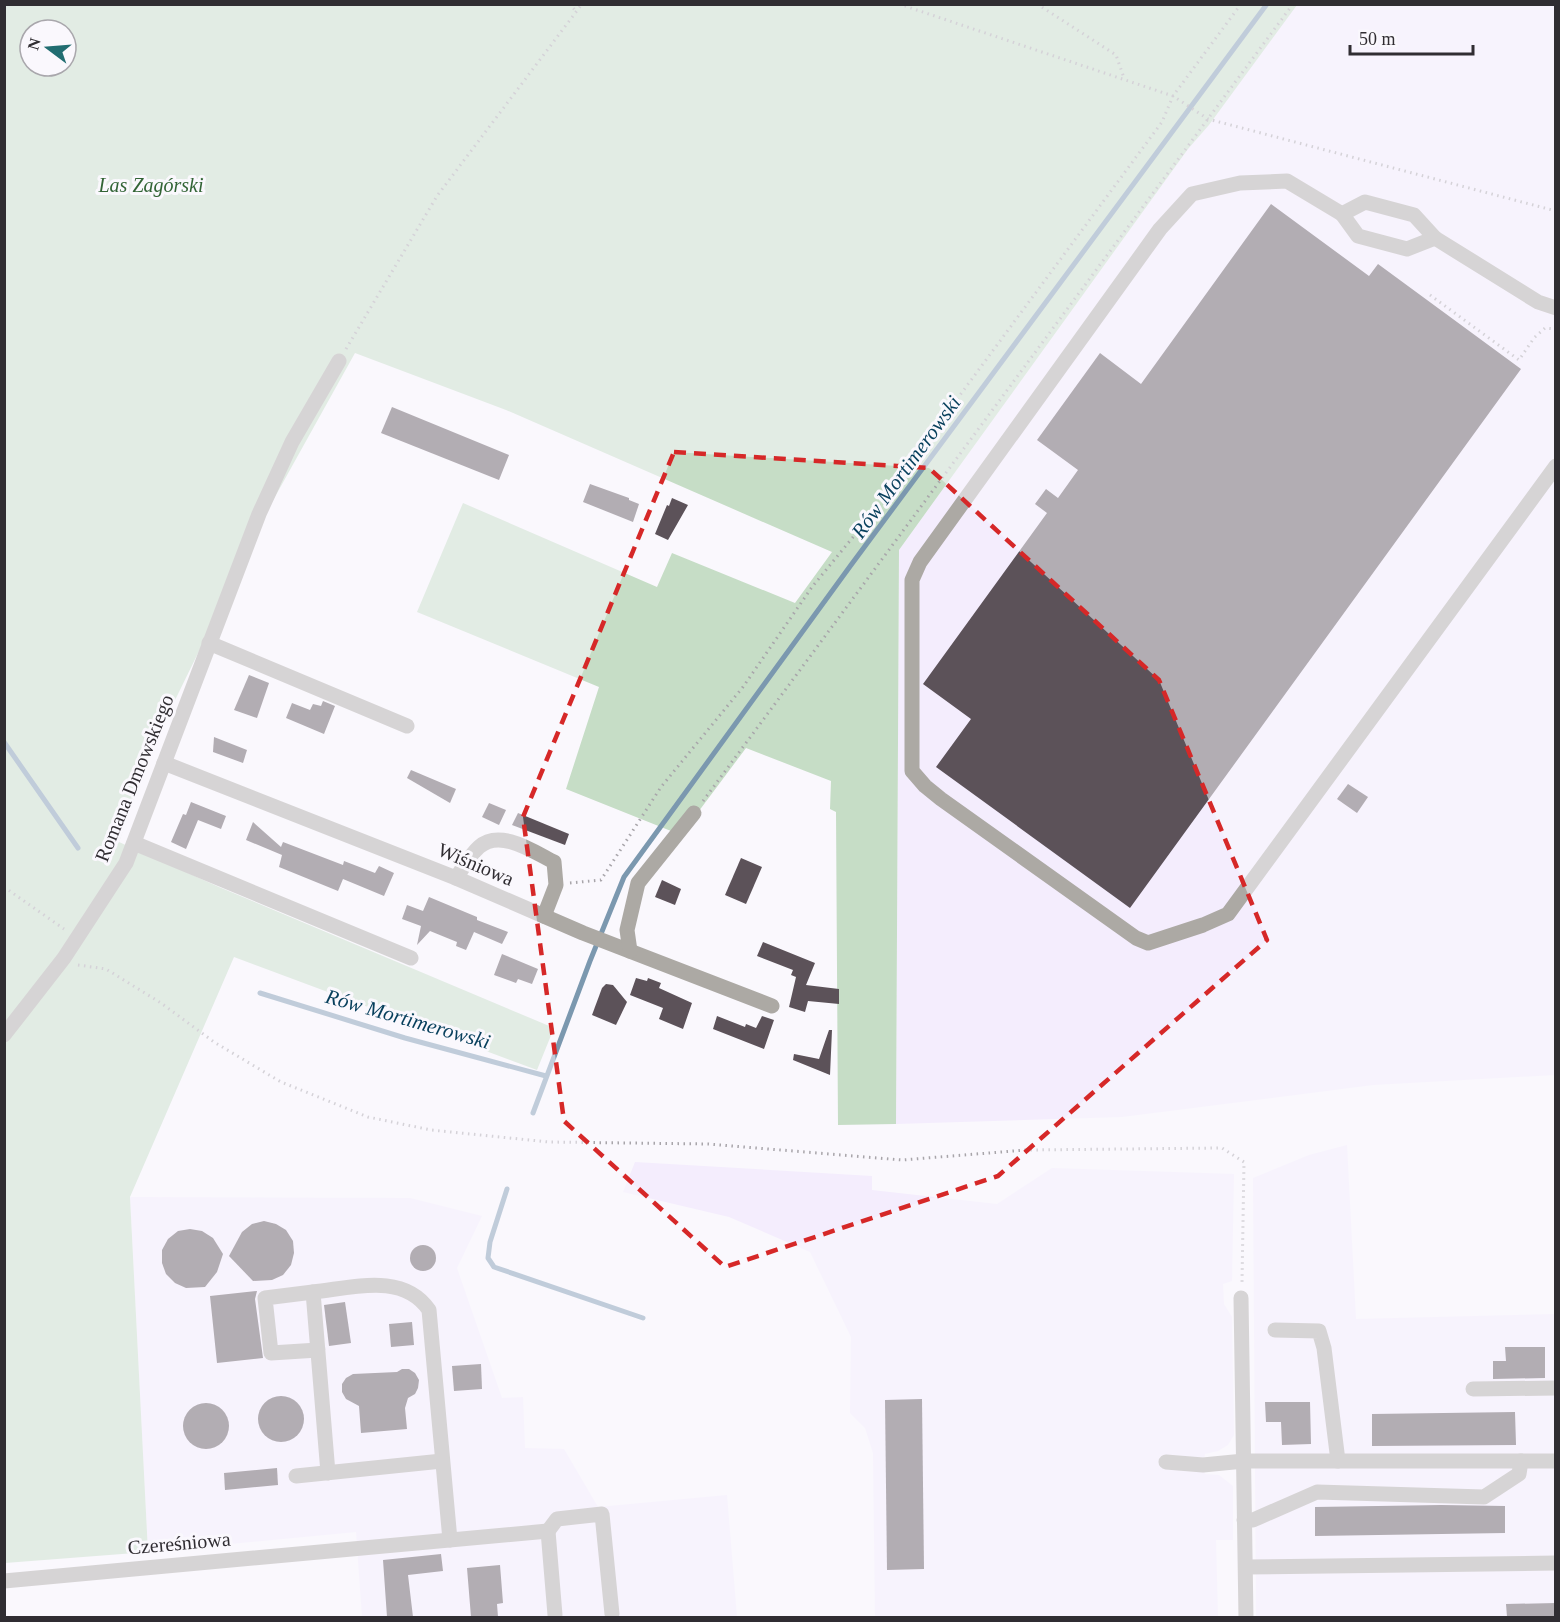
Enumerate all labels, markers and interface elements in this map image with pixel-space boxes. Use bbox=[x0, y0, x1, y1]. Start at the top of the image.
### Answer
north arrow bbox=[18, 18, 78, 78]
scale bar bbox=[1350, 18, 1473, 56]
text: 50 m bbox=[1359, 29, 1396, 49]
text: N bbox=[24, 36, 44, 52]
park label: Las Zagórski bbox=[97, 174, 204, 197]
water label: Rów Mortimerowski bbox=[846, 391, 966, 544]
street label: Romana Dmowskiego bbox=[90, 691, 179, 865]
street label: Wiśniowa bbox=[435, 838, 517, 890]
water label: Rów Mortimerowski bbox=[322, 984, 493, 1054]
street label: Czereśniowa bbox=[127, 1528, 232, 1558]

